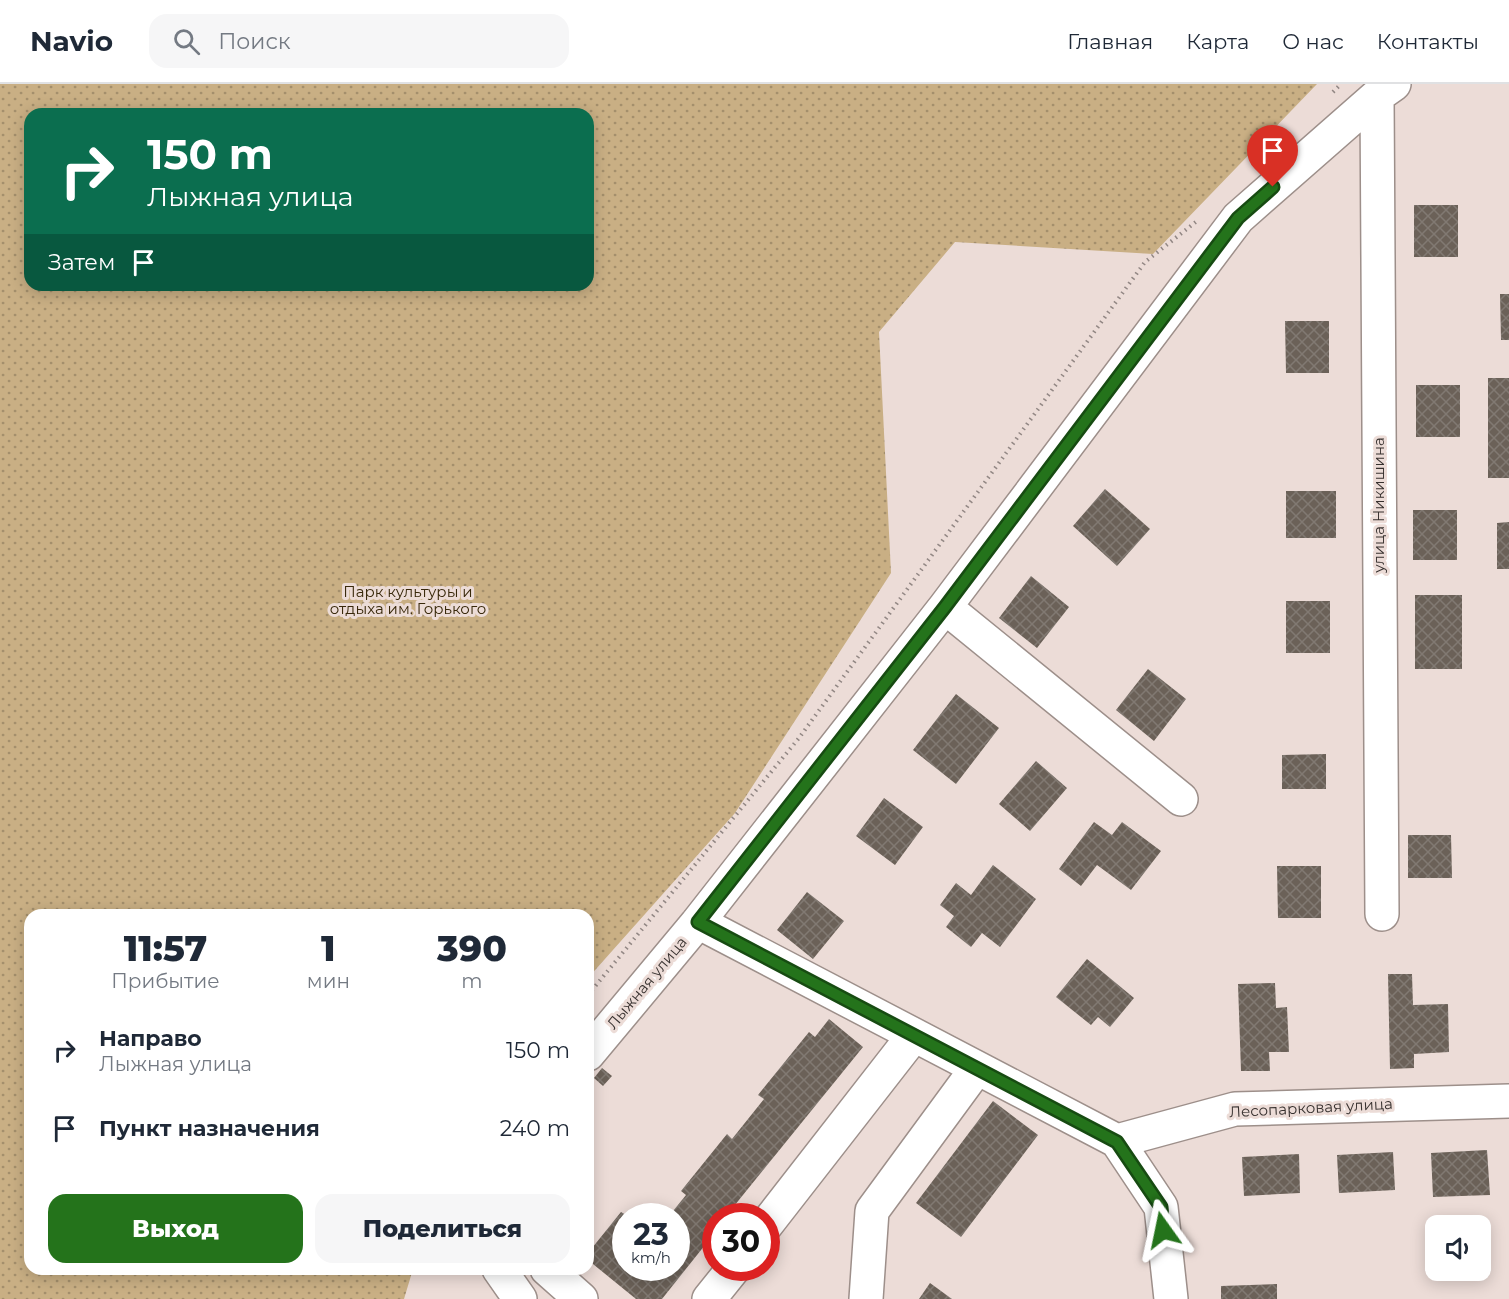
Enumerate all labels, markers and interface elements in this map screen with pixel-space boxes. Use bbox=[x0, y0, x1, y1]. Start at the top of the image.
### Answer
search box bbox=[149, 14, 569, 68]
text: Navio bbox=[30, 24, 113, 58]
icon: search bbox=[170, 25, 203, 58]
text: Поиск bbox=[218, 28, 291, 55]
text: Главная bbox=[1067, 29, 1153, 54]
text: Карта bbox=[1186, 29, 1249, 54]
text: О нас bbox=[1282, 29, 1344, 54]
text: Контакты bbox=[1377, 29, 1479, 54]
pin bbox=[1247, 125, 1298, 187]
text: 150 m bbox=[147, 128, 273, 180]
icon: right bbox=[48, 132, 126, 210]
icon: arrive bbox=[1256, 134, 1289, 167]
text: Лыжная улица bbox=[147, 180, 353, 213]
icon: arrive bbox=[127, 246, 160, 279]
text: Затем bbox=[48, 249, 115, 276]
street label: улица Никишина bbox=[1369, 437, 1388, 574]
park label: Парк культуры и отдыха им. Горького bbox=[330, 582, 486, 618]
text: 11:57 bbox=[124, 926, 207, 970]
text: 1 bbox=[321, 926, 336, 970]
text: 390 bbox=[437, 926, 507, 970]
street label: Лыжная улица bbox=[602, 933, 691, 1033]
text: Прибытие bbox=[111, 969, 220, 993]
text: мин bbox=[307, 969, 350, 993]
text: m bbox=[461, 969, 483, 993]
text: Направо bbox=[99, 1025, 202, 1052]
icon: right bbox=[48, 1034, 81, 1067]
text: 150 m bbox=[506, 1037, 570, 1064]
text: Лыжная улица bbox=[99, 1052, 252, 1076]
street label: Лесопарковая улица bbox=[1229, 1094, 1393, 1121]
icon: arrive bbox=[48, 1112, 81, 1145]
text: Пункт назначения bbox=[99, 1115, 320, 1142]
text: 240 m bbox=[500, 1115, 570, 1142]
button: Выход bbox=[48, 1194, 303, 1263]
button: Поделиться bbox=[315, 1194, 570, 1263]
position arrow bbox=[1131, 1198, 1195, 1262]
speed limit sign: 30 bbox=[702, 1203, 780, 1281]
map controls bbox=[1425, 1215, 1491, 1281]
button: sound bbox=[1425, 1215, 1491, 1281]
text: 23 bbox=[633, 1216, 669, 1253]
text: km/h bbox=[631, 1248, 671, 1267]

